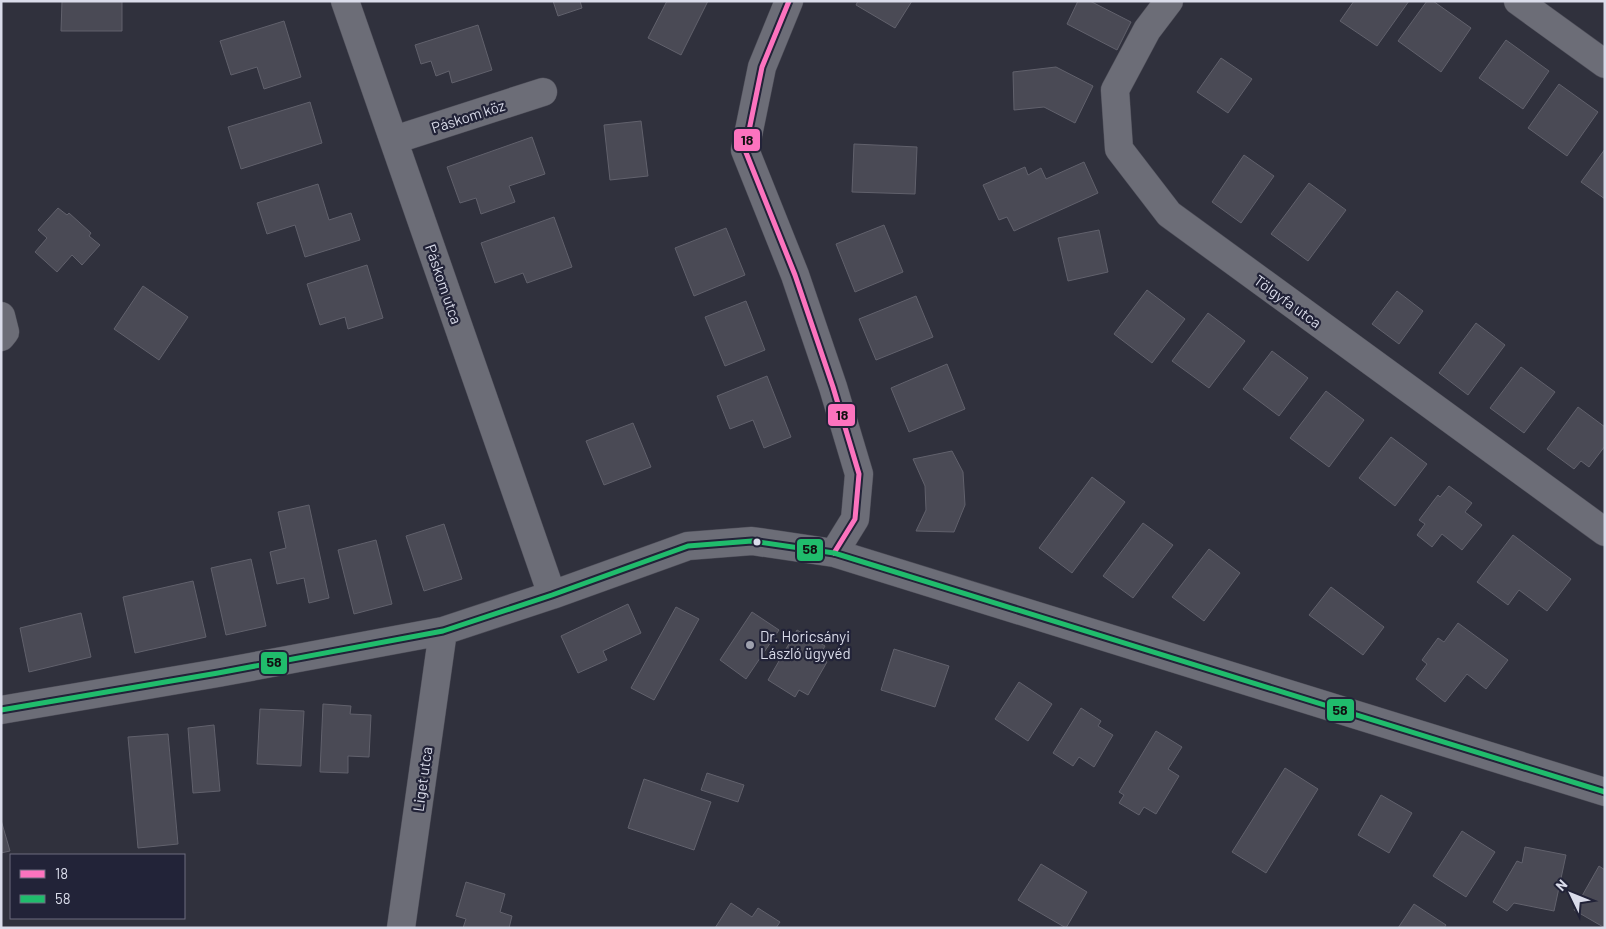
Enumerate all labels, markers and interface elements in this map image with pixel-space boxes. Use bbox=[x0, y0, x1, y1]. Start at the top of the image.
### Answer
street label: Páskom köz bbox=[429, 96, 507, 136]
line badge: 18 bbox=[733, 128, 761, 152]
text: 18 bbox=[741, 131, 754, 148]
street label: Páskom utca bbox=[422, 242, 466, 326]
street label: Tölgyfa utca bbox=[1251, 271, 1325, 331]
line badge: 18 bbox=[827, 403, 856, 427]
text: 18 bbox=[836, 406, 849, 423]
unlabelled marker bbox=[752, 537, 762, 547]
line badge: 58 bbox=[796, 538, 824, 562]
text: 58 bbox=[802, 540, 818, 557]
place label: Dr. Horicsányi László ügyvéd bbox=[760, 627, 851, 662]
marker: Dr. Horicsányi László ügyvéd bbox=[744, 639, 756, 651]
line badge: 58 bbox=[260, 651, 288, 675]
text: 58 bbox=[266, 653, 282, 670]
line badge: 58 bbox=[1326, 698, 1355, 722]
text: 58 bbox=[1332, 701, 1348, 718]
street label: Liget utca bbox=[409, 745, 435, 813]
legend bbox=[10, 854, 185, 919]
text: 18 bbox=[55, 864, 68, 882]
north arrow bbox=[1546, 869, 1596, 919]
text: N bbox=[1552, 876, 1571, 894]
text: 58 bbox=[55, 889, 71, 907]

